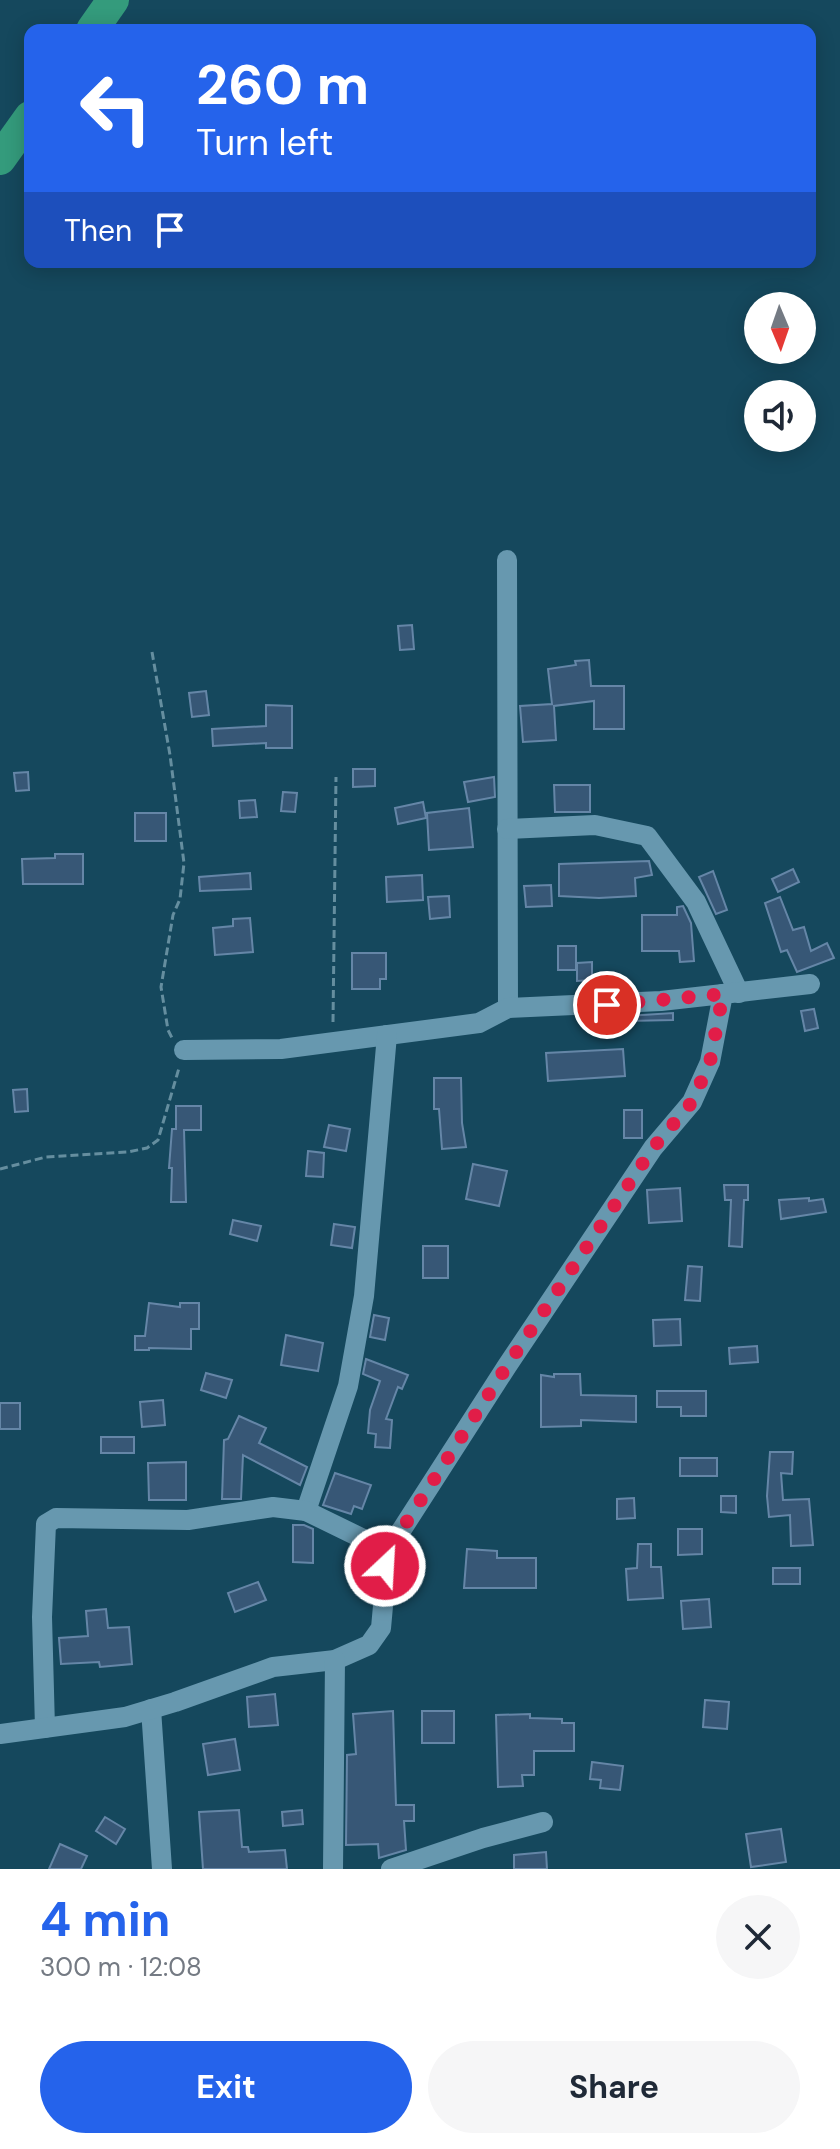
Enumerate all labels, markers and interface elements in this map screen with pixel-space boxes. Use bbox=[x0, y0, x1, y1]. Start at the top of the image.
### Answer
text: 260 m bbox=[196, 48, 369, 121]
icon: left bbox=[64, 56, 168, 160]
text: Turn left bbox=[196, 119, 333, 166]
icon: arrive bbox=[148, 208, 192, 252]
text: Then bbox=[64, 211, 132, 250]
north arrow bbox=[744, 292, 816, 364]
map controls bbox=[744, 292, 816, 452]
button: sound bbox=[744, 380, 816, 452]
pin bbox=[573, 971, 641, 1039]
icon: arrive bbox=[585, 983, 629, 1027]
position arrow bbox=[343, 1524, 427, 1608]
text: 4 min bbox=[40, 1888, 170, 1951]
button: close bbox=[716, 1895, 800, 1979]
text: 300 m · 12:08 bbox=[40, 1950, 202, 1984]
button: Exit bbox=[40, 2041, 412, 2133]
button: Share bbox=[428, 2041, 800, 2133]

